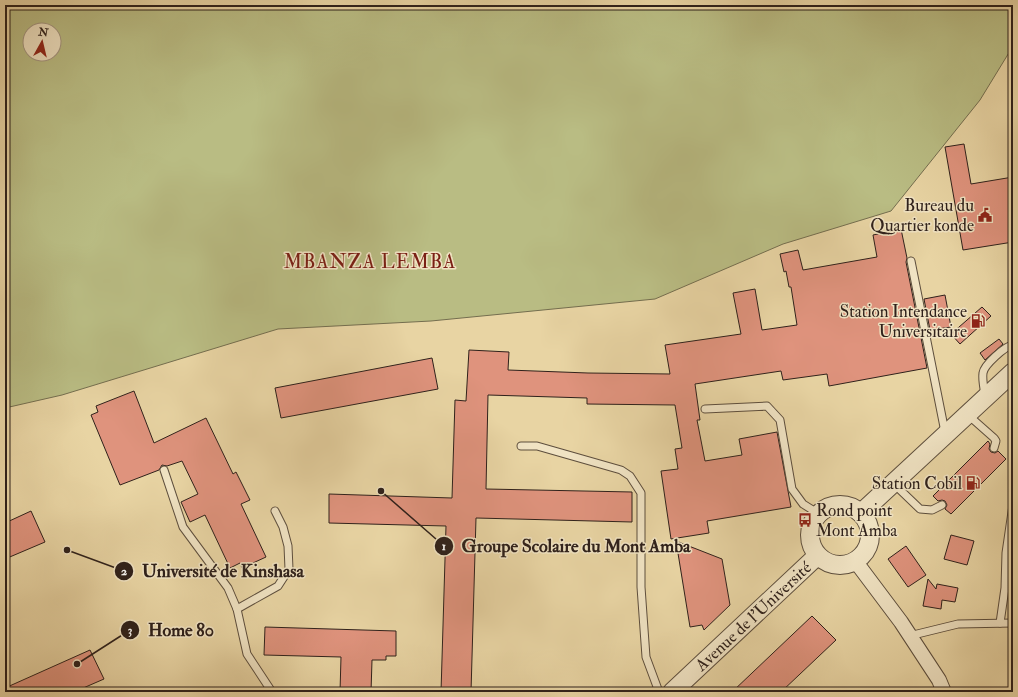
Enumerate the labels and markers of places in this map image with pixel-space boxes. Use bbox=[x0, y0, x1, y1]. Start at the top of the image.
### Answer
place label: Bureau du Quartier konde bbox=[870, 195, 974, 236]
public building icon: Bureau du Quartier konde bbox=[977, 207, 993, 223]
place label: Station Intendance Universitaire bbox=[840, 301, 967, 342]
fuel station icon: Station Intendance Universitaire bbox=[970, 313, 986, 329]
place label: Station Cobil bbox=[872, 473, 963, 494]
fuel station icon: Station Cobil bbox=[965, 475, 981, 491]
place label: Rond point Mont Amba bbox=[816, 500, 898, 541]
bus stop icon: Rond point Mont Amba bbox=[797, 512, 813, 528]
callout: Groupe Scolaire du Mont Amba bbox=[434, 531, 699, 561]
callout: Université de Kinshasa bbox=[114, 556, 312, 586]
callout: Home 80 bbox=[120, 615, 222, 645]

